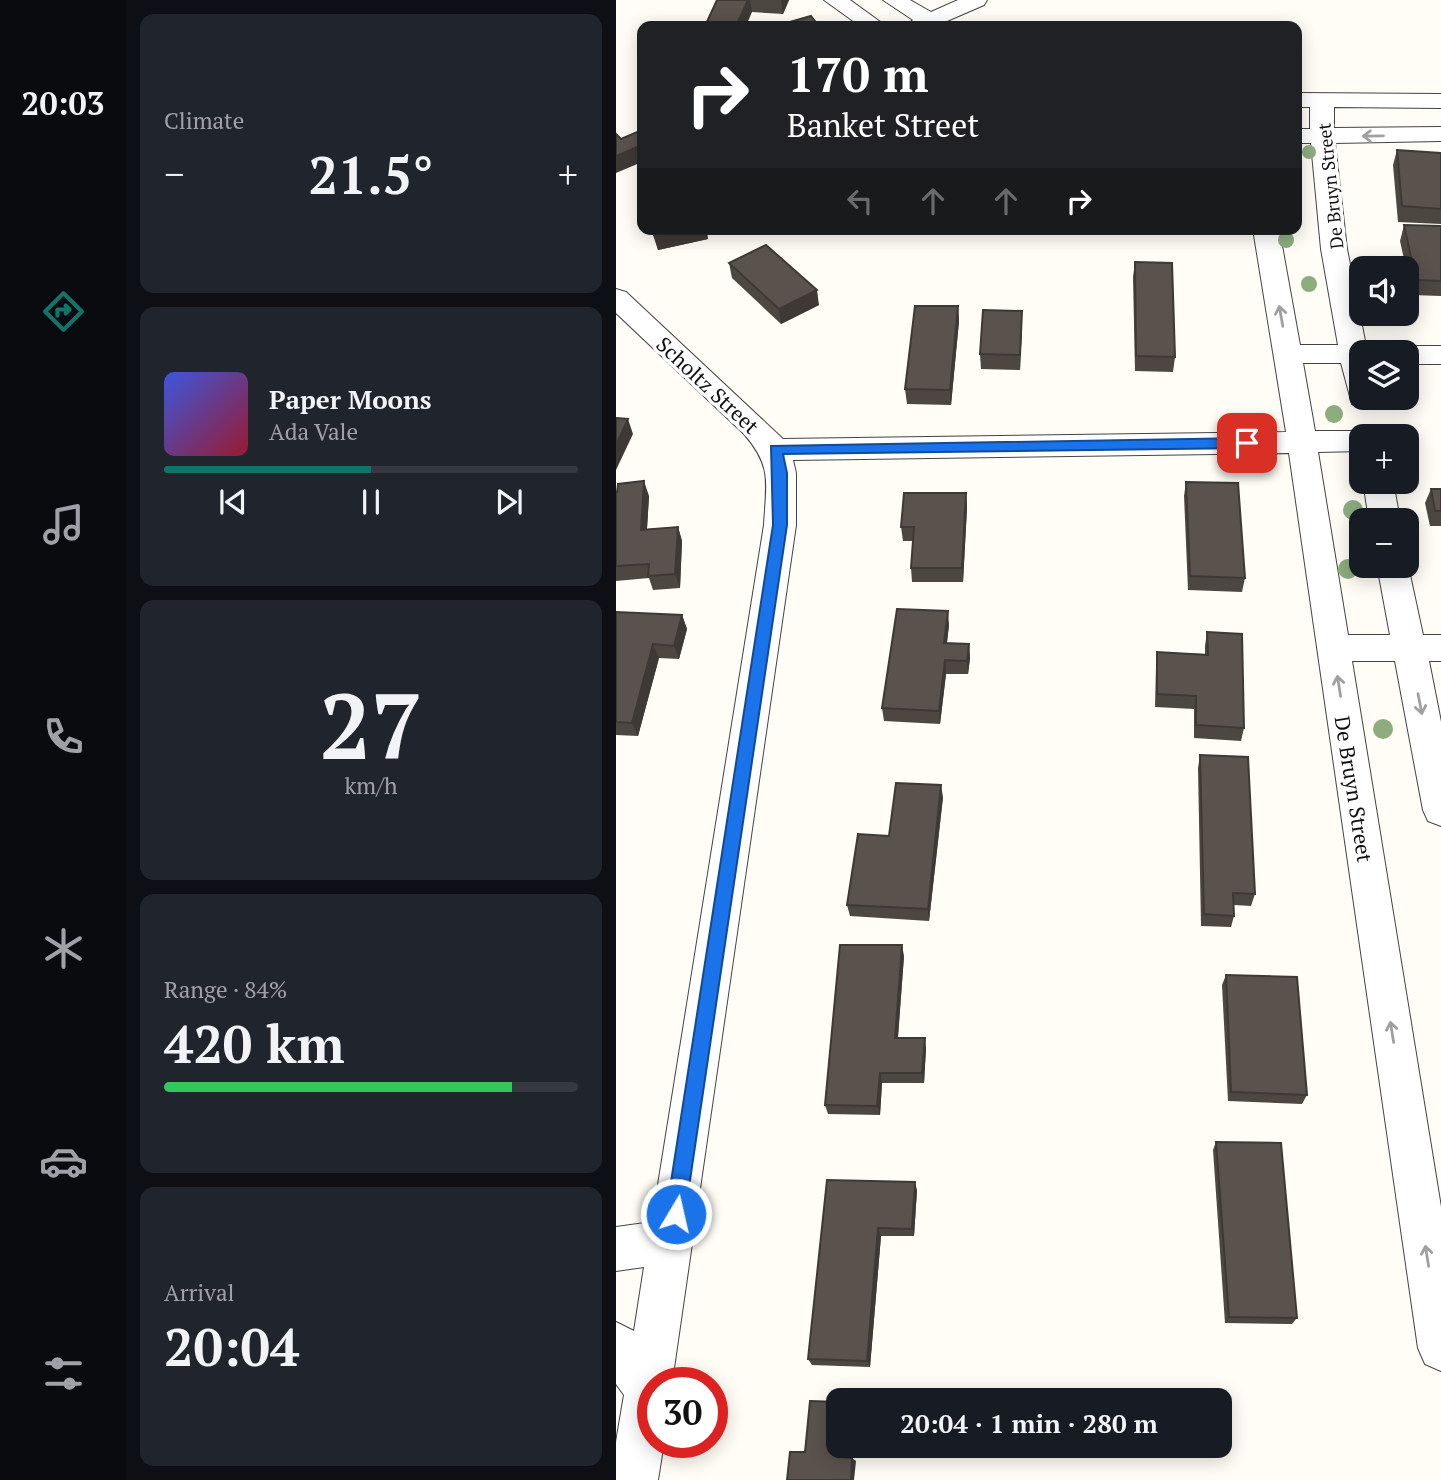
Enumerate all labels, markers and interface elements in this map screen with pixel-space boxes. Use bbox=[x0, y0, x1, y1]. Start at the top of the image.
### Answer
text: 170 m bbox=[787, 41, 929, 106]
icon: right bbox=[672, 49, 763, 140]
text: 20:03 bbox=[21, 82, 105, 124]
text: Banket Street bbox=[787, 104, 979, 146]
text: Climate bbox=[164, 105, 244, 136]
street label: De Bruyn Street bbox=[1311, 121, 1349, 250]
one-way arrow bbox=[1362, 129, 1385, 142]
text: 21.5° bbox=[308, 140, 434, 209]
text: − bbox=[164, 149, 184, 199]
text: + bbox=[558, 149, 578, 199]
icon: left bbox=[841, 182, 879, 220]
icon: ahead bbox=[914, 182, 952, 220]
icon: ahead bbox=[987, 182, 1025, 220]
icon: right bbox=[1060, 182, 1098, 220]
map controls bbox=[1349, 256, 1419, 578]
button: sound bbox=[1349, 256, 1419, 326]
icon: directions bbox=[39, 287, 88, 336]
one-way arrow bbox=[1274, 305, 1287, 328]
street label: Scholtz Street bbox=[651, 330, 765, 440]
button: layers bbox=[1349, 340, 1419, 410]
text: Paper Moons bbox=[269, 382, 432, 416]
pin bbox=[1217, 413, 1277, 473]
text: Ada Vale bbox=[269, 416, 358, 447]
icon: arrive bbox=[1228, 424, 1266, 462]
button: + bbox=[1349, 424, 1419, 494]
icon: previous bbox=[214, 483, 252, 521]
icon: pause bbox=[352, 483, 390, 521]
icon: next bbox=[490, 483, 528, 521]
icon: music bbox=[39, 500, 88, 549]
button: − bbox=[1349, 508, 1419, 578]
text: 27 bbox=[320, 664, 422, 785]
one-way arrow bbox=[1332, 675, 1345, 698]
one-way arrow bbox=[1414, 692, 1427, 715]
icon: phone bbox=[39, 712, 88, 761]
street label: De Bruyn Street bbox=[1329, 714, 1379, 864]
text: km/h bbox=[344, 770, 398, 801]
icon: climate bbox=[39, 924, 88, 973]
text: Range · 84% bbox=[164, 974, 287, 1005]
text: 420 km bbox=[164, 1009, 345, 1078]
one-way arrow bbox=[1385, 1021, 1398, 1044]
icon: car bbox=[39, 1137, 88, 1186]
position arrow bbox=[639, 1177, 713, 1251]
one-way arrow bbox=[1420, 1246, 1433, 1268]
text: Arrival bbox=[164, 1277, 235, 1308]
text: 20:04 bbox=[164, 1312, 299, 1381]
icon: filters bbox=[39, 1349, 88, 1398]
speed limit sign: 30 bbox=[637, 1367, 728, 1458]
text: 20:04 · 1 min · 280 m bbox=[900, 1406, 1158, 1440]

